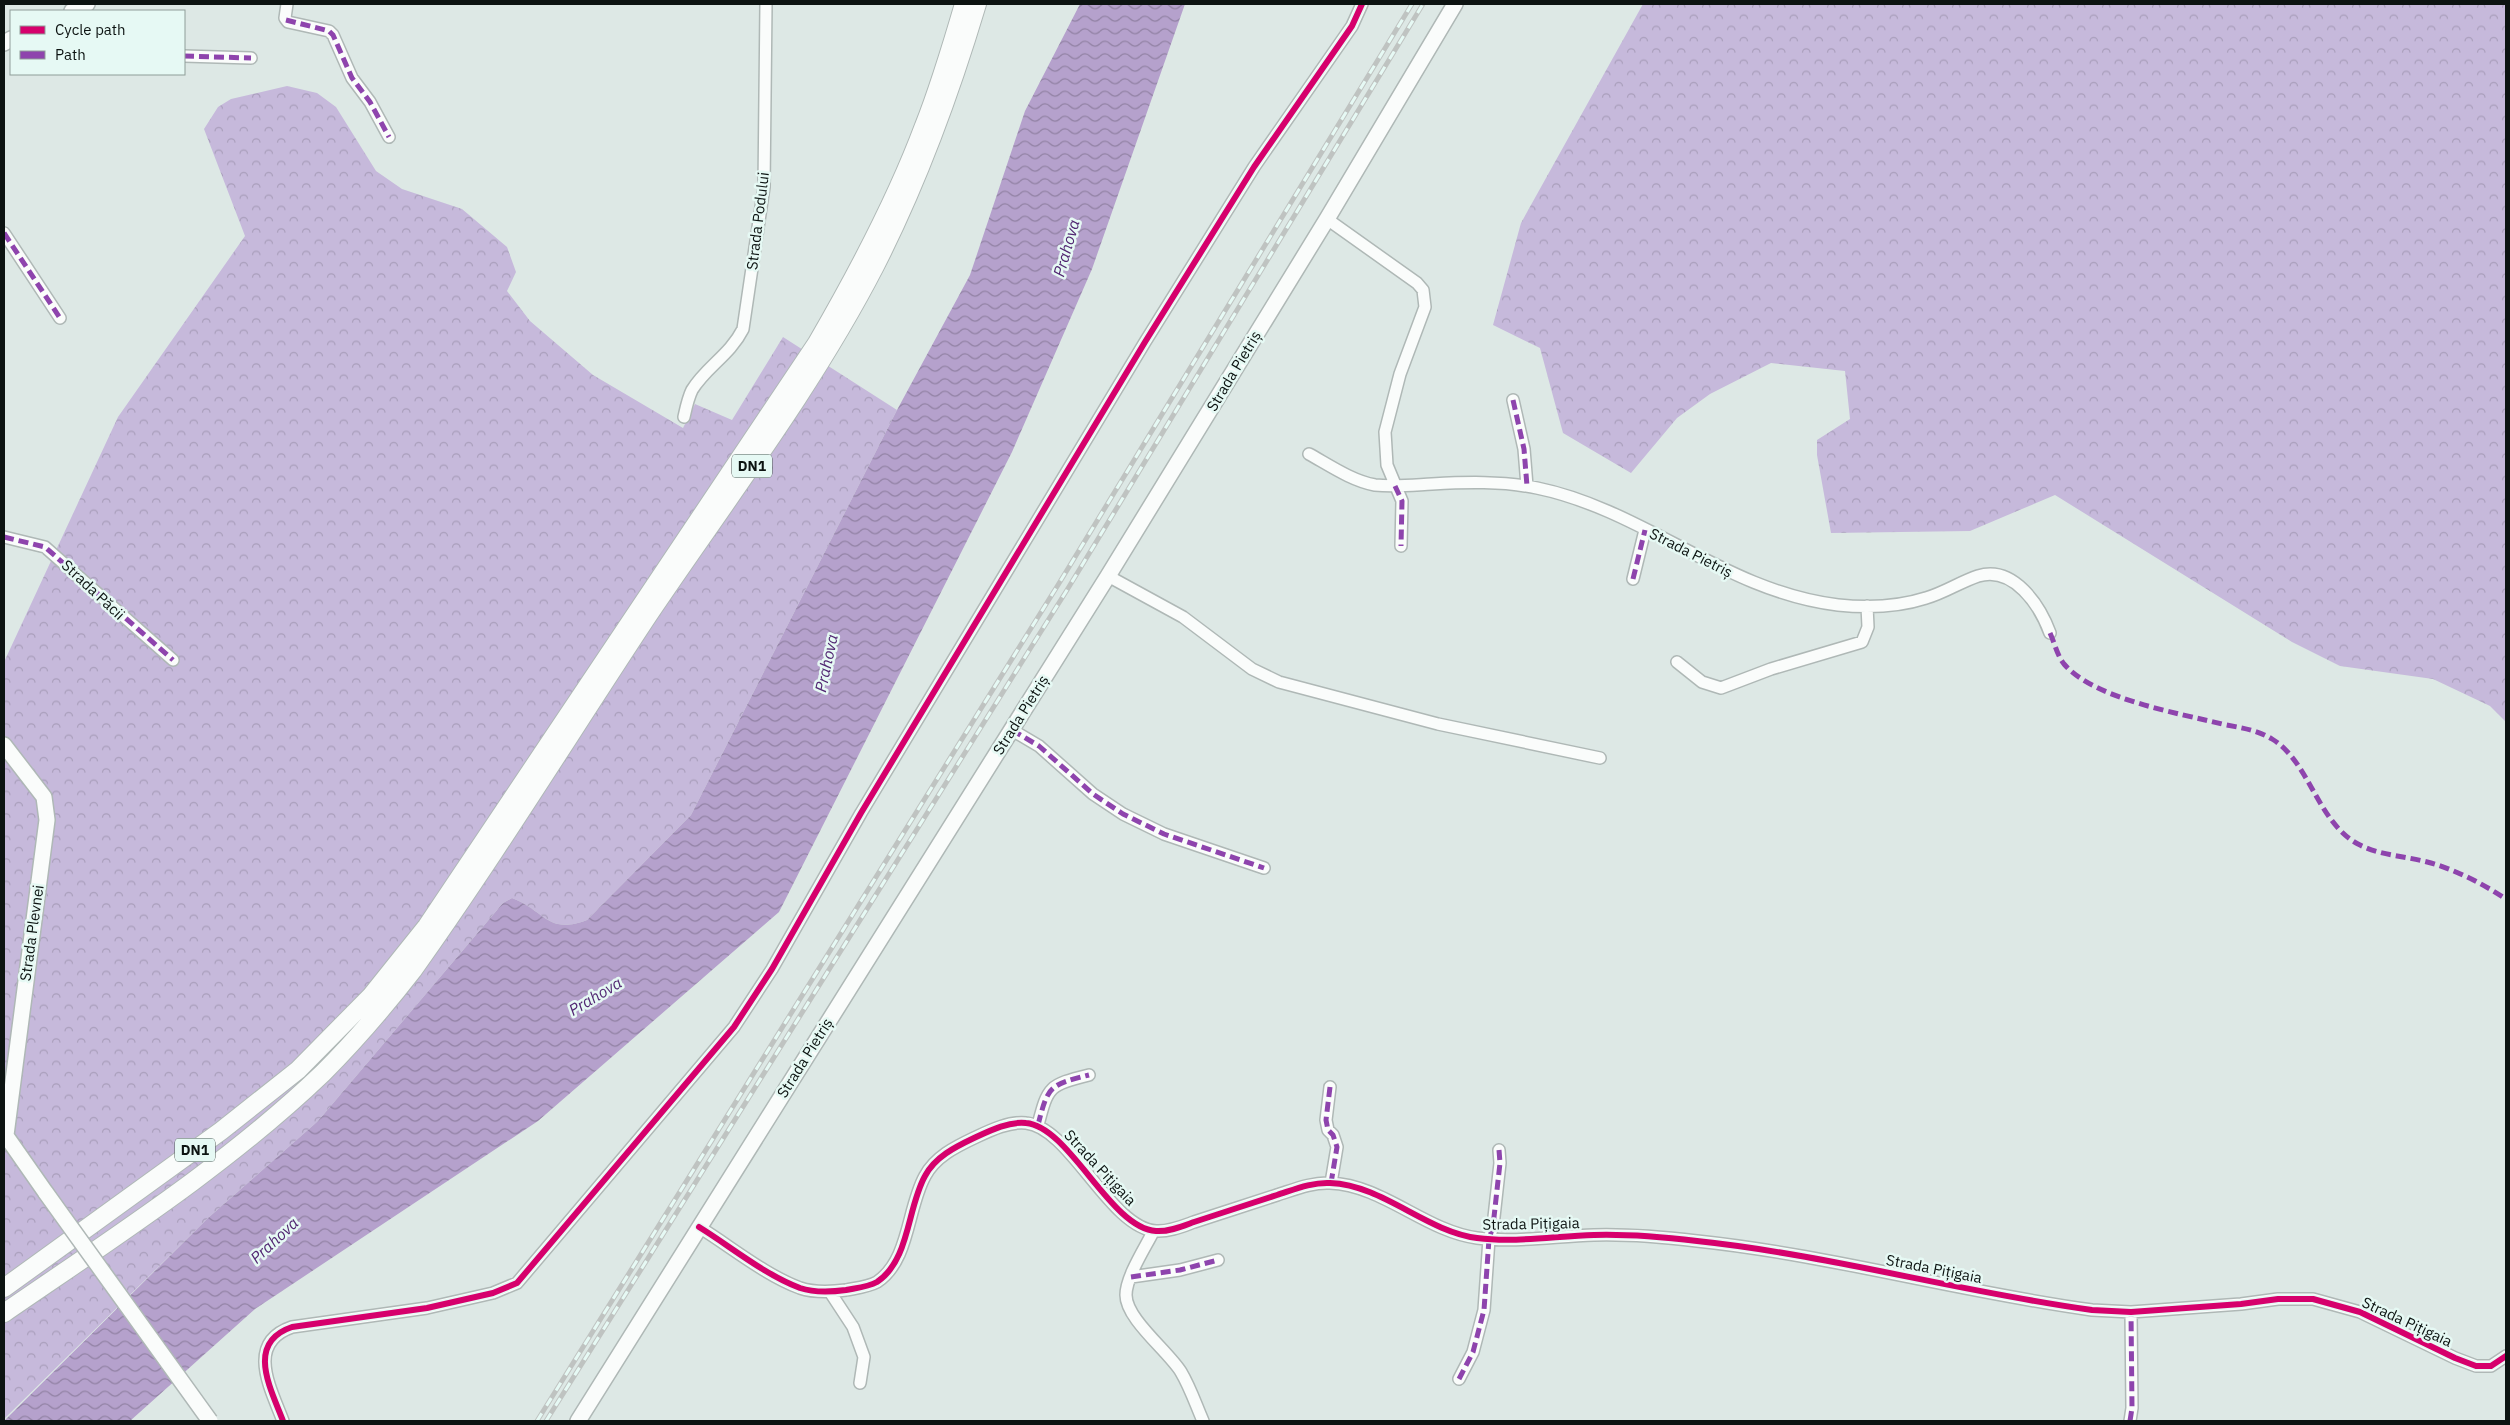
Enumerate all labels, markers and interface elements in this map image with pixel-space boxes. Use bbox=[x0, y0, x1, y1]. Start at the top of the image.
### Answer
legend bbox=[10, 10, 185, 75]
text: Cycle path bbox=[55, 20, 126, 39]
text: Path bbox=[55, 45, 86, 64]
street label: Strada Podului bbox=[742, 171, 773, 271]
water label: Prahova bbox=[1048, 217, 1084, 279]
street label: Strada Pietriș bbox=[1202, 327, 1265, 414]
road number: DN1 bbox=[732, 454, 772, 478]
street label: Strada Pietriș bbox=[1647, 524, 1736, 582]
street label: Strada Păcii bbox=[58, 556, 129, 624]
water label: Prahova bbox=[810, 632, 842, 694]
street label: Strada Pietriș bbox=[989, 671, 1053, 758]
street label: Strada Plevnei bbox=[15, 884, 48, 982]
water label: Prahova bbox=[565, 972, 625, 1020]
street label: Strada Pietriș bbox=[773, 1014, 837, 1101]
street label: Strada Pițigaia bbox=[1060, 1126, 1140, 1210]
road number: DN1 bbox=[175, 1138, 215, 1162]
water label: Prahova bbox=[246, 1213, 302, 1267]
street label: Strada Pițigaia bbox=[1482, 1213, 1580, 1234]
street label: Strada Pițigaia bbox=[1885, 1250, 1984, 1287]
street label: Strada Pițigaia bbox=[2359, 1292, 2455, 1351]

